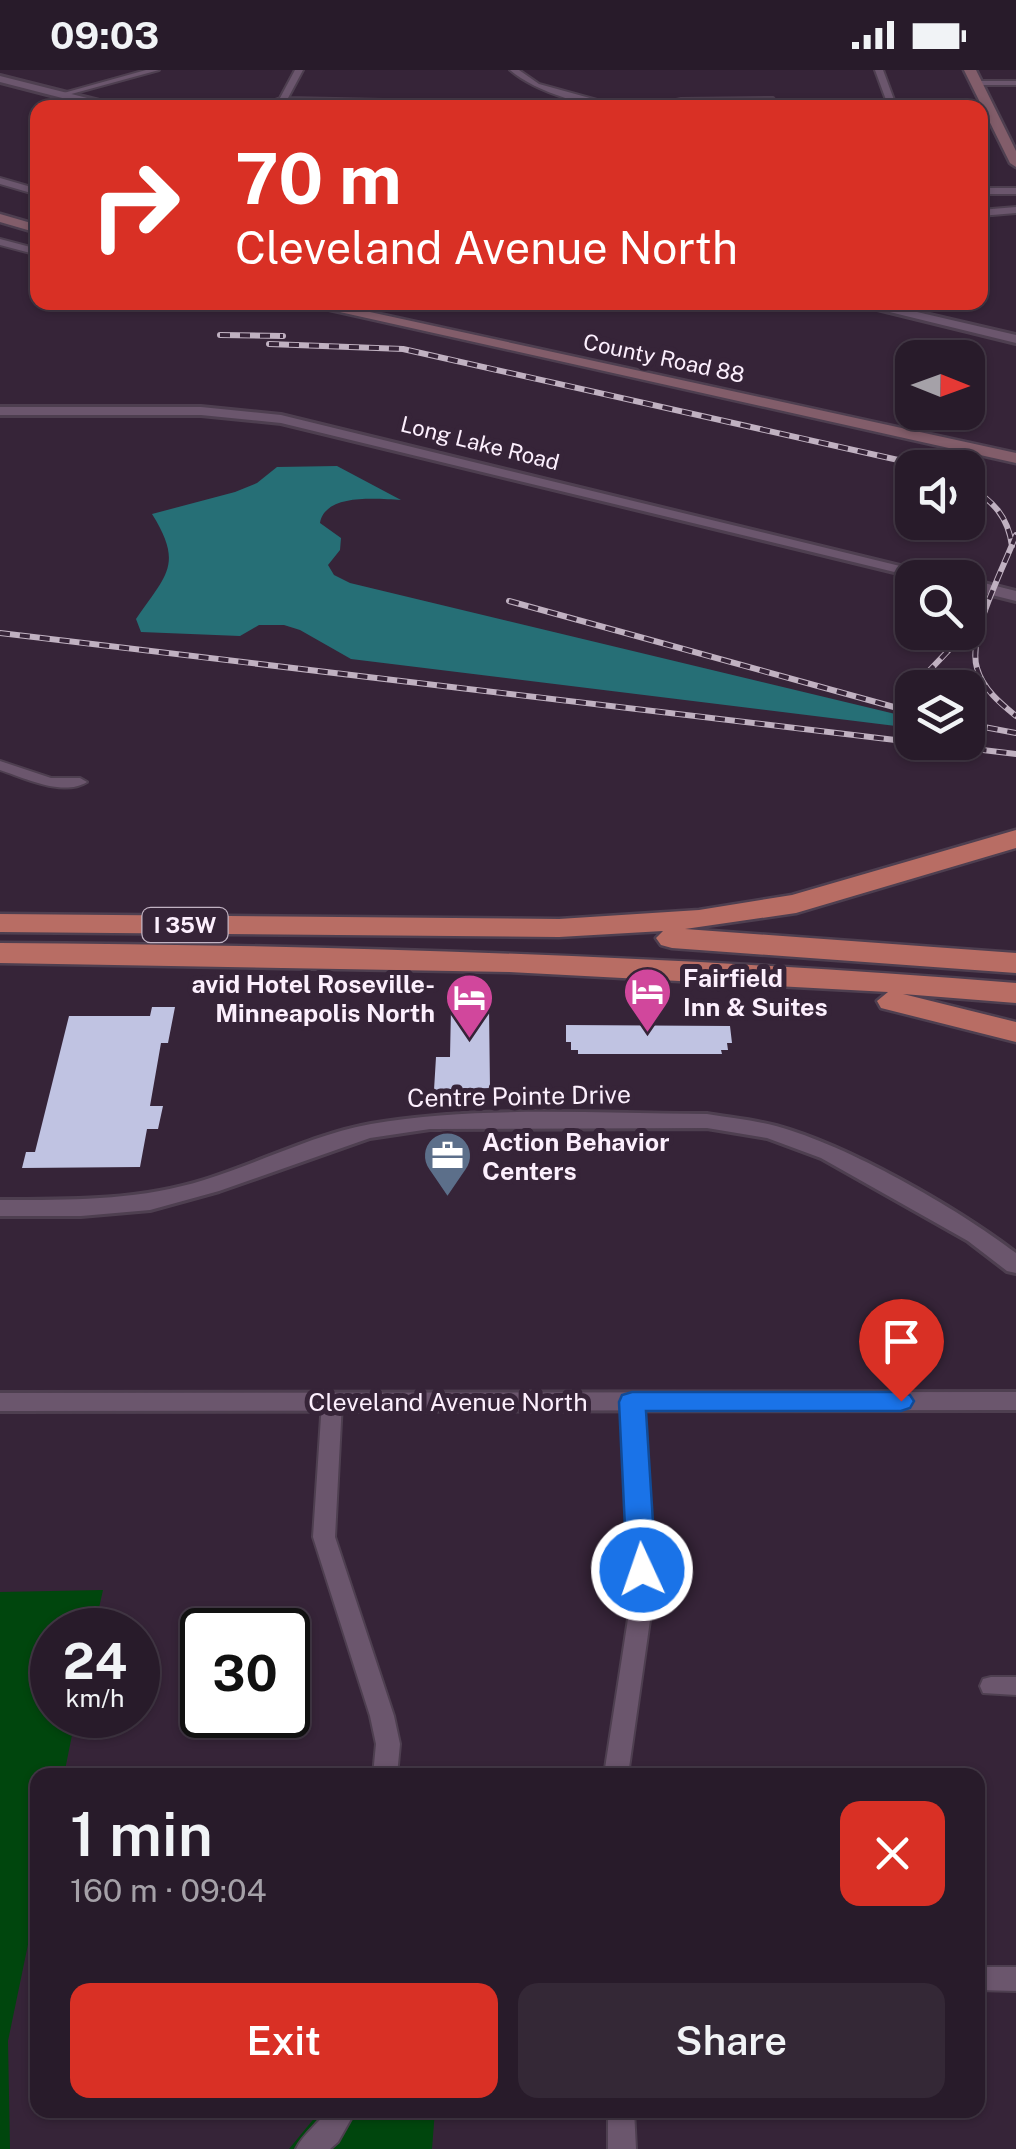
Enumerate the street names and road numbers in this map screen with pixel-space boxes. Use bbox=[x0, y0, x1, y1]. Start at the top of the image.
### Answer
street label: County Road 88 bbox=[581, 328, 747, 388]
street label: Long Lake Road bbox=[398, 411, 562, 475]
road number: I 35W bbox=[142, 908, 228, 942]
street label: Centre Pointe Drive bbox=[407, 1079, 631, 1113]
street label: Cleveland Avenue North bbox=[308, 1387, 588, 1417]

